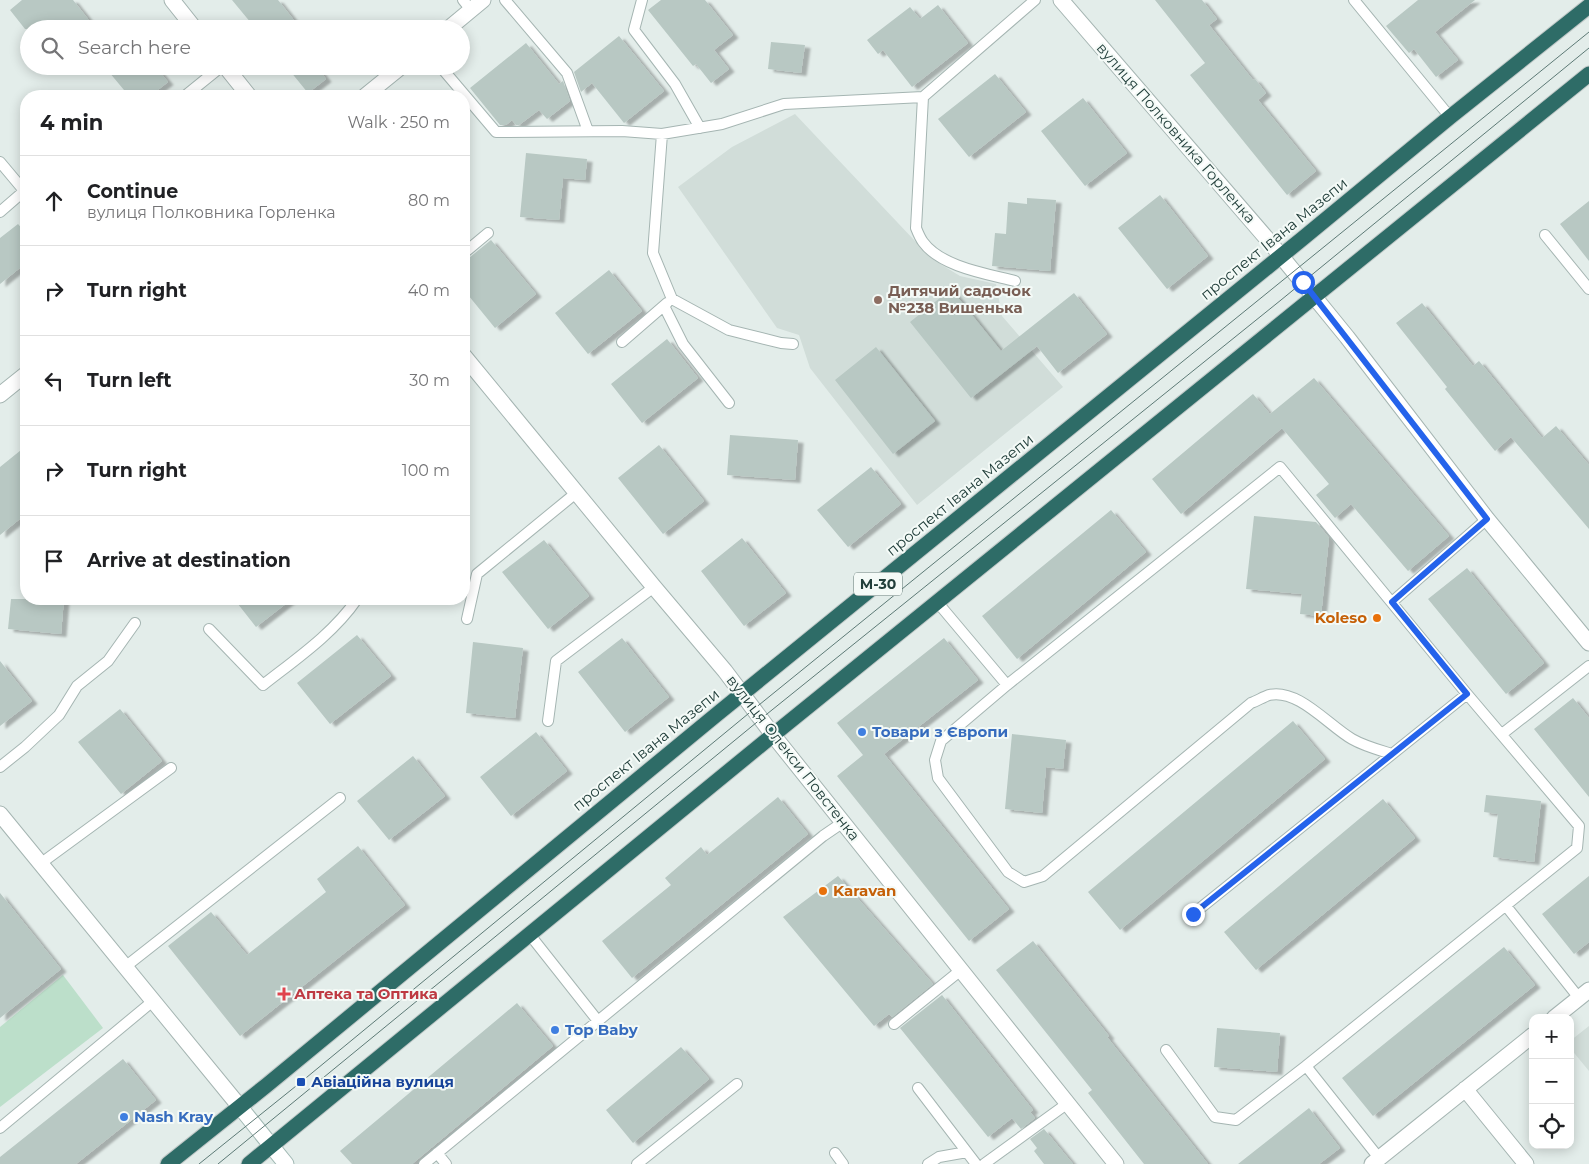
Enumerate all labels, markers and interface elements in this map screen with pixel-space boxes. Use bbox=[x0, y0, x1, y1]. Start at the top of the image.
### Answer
search box bbox=[20, 20, 470, 75]
icon: search bbox=[38, 34, 66, 62]
text: Search here bbox=[78, 36, 191, 59]
street label: вулиця Полковника Горленка bbox=[1093, 38, 1260, 227]
text: 4 min bbox=[40, 110, 103, 135]
text: Walk · 250 m bbox=[347, 113, 450, 132]
street label: проспект Івана Мазепи bbox=[1196, 173, 1351, 304]
text: Continue bbox=[87, 180, 178, 203]
icon: ahead bbox=[40, 187, 68, 215]
text: 80 m bbox=[408, 191, 450, 210]
text: вулиця Полковника Горленка bbox=[87, 203, 336, 222]
route start bbox=[1292, 271, 1315, 294]
icon: right bbox=[40, 277, 68, 305]
text: Turn right bbox=[87, 279, 187, 302]
text: 40 m bbox=[408, 281, 450, 300]
place label: Дитячий садочок №238 Вишенька bbox=[888, 281, 1031, 317]
marker: Дитячий садочок №238 Вишенька bbox=[872, 294, 884, 306]
icon: left bbox=[40, 367, 68, 395]
text: Turn left bbox=[87, 369, 172, 392]
text: 30 m bbox=[409, 371, 450, 390]
street label: проспект Івана Мазепи bbox=[882, 429, 1037, 560]
icon: right bbox=[40, 457, 68, 485]
text: Turn right bbox=[87, 459, 187, 482]
text: 100 m bbox=[402, 461, 450, 480]
icon: arrive bbox=[40, 547, 68, 575]
text: Arrive at destination bbox=[87, 549, 291, 572]
road number: М-30 bbox=[854, 572, 902, 596]
place label: Koleso bbox=[1315, 608, 1367, 627]
marker: Koleso bbox=[1371, 612, 1383, 624]
street label: вулиця Олекси Повстенка bbox=[723, 671, 864, 844]
street label: проспект Івана Мазепи bbox=[568, 684, 723, 815]
place label: Товари з Європи bbox=[872, 722, 1008, 741]
marker: Товари з Європи bbox=[856, 726, 868, 738]
place label: Karavan bbox=[833, 881, 896, 900]
marker: Karavan bbox=[817, 885, 829, 897]
route end bbox=[1182, 903, 1205, 926]
place label: Аптека та Оптика bbox=[294, 984, 438, 1003]
marker: Аптека та Оптика bbox=[278, 988, 290, 1000]
map controls bbox=[1529, 1014, 1574, 1149]
button: + bbox=[1529, 1014, 1574, 1059]
place label: Top Baby bbox=[565, 1020, 639, 1039]
marker: Top Baby bbox=[549, 1024, 561, 1036]
button: − bbox=[1529, 1059, 1574, 1104]
place label: Авіаційна вулиця bbox=[311, 1072, 454, 1091]
marker: Авіаційна вулиця bbox=[295, 1076, 307, 1088]
button: locate bbox=[1529, 1104, 1574, 1149]
place label: Nash Kray bbox=[134, 1107, 214, 1126]
marker: Nash Kray bbox=[118, 1111, 130, 1123]

